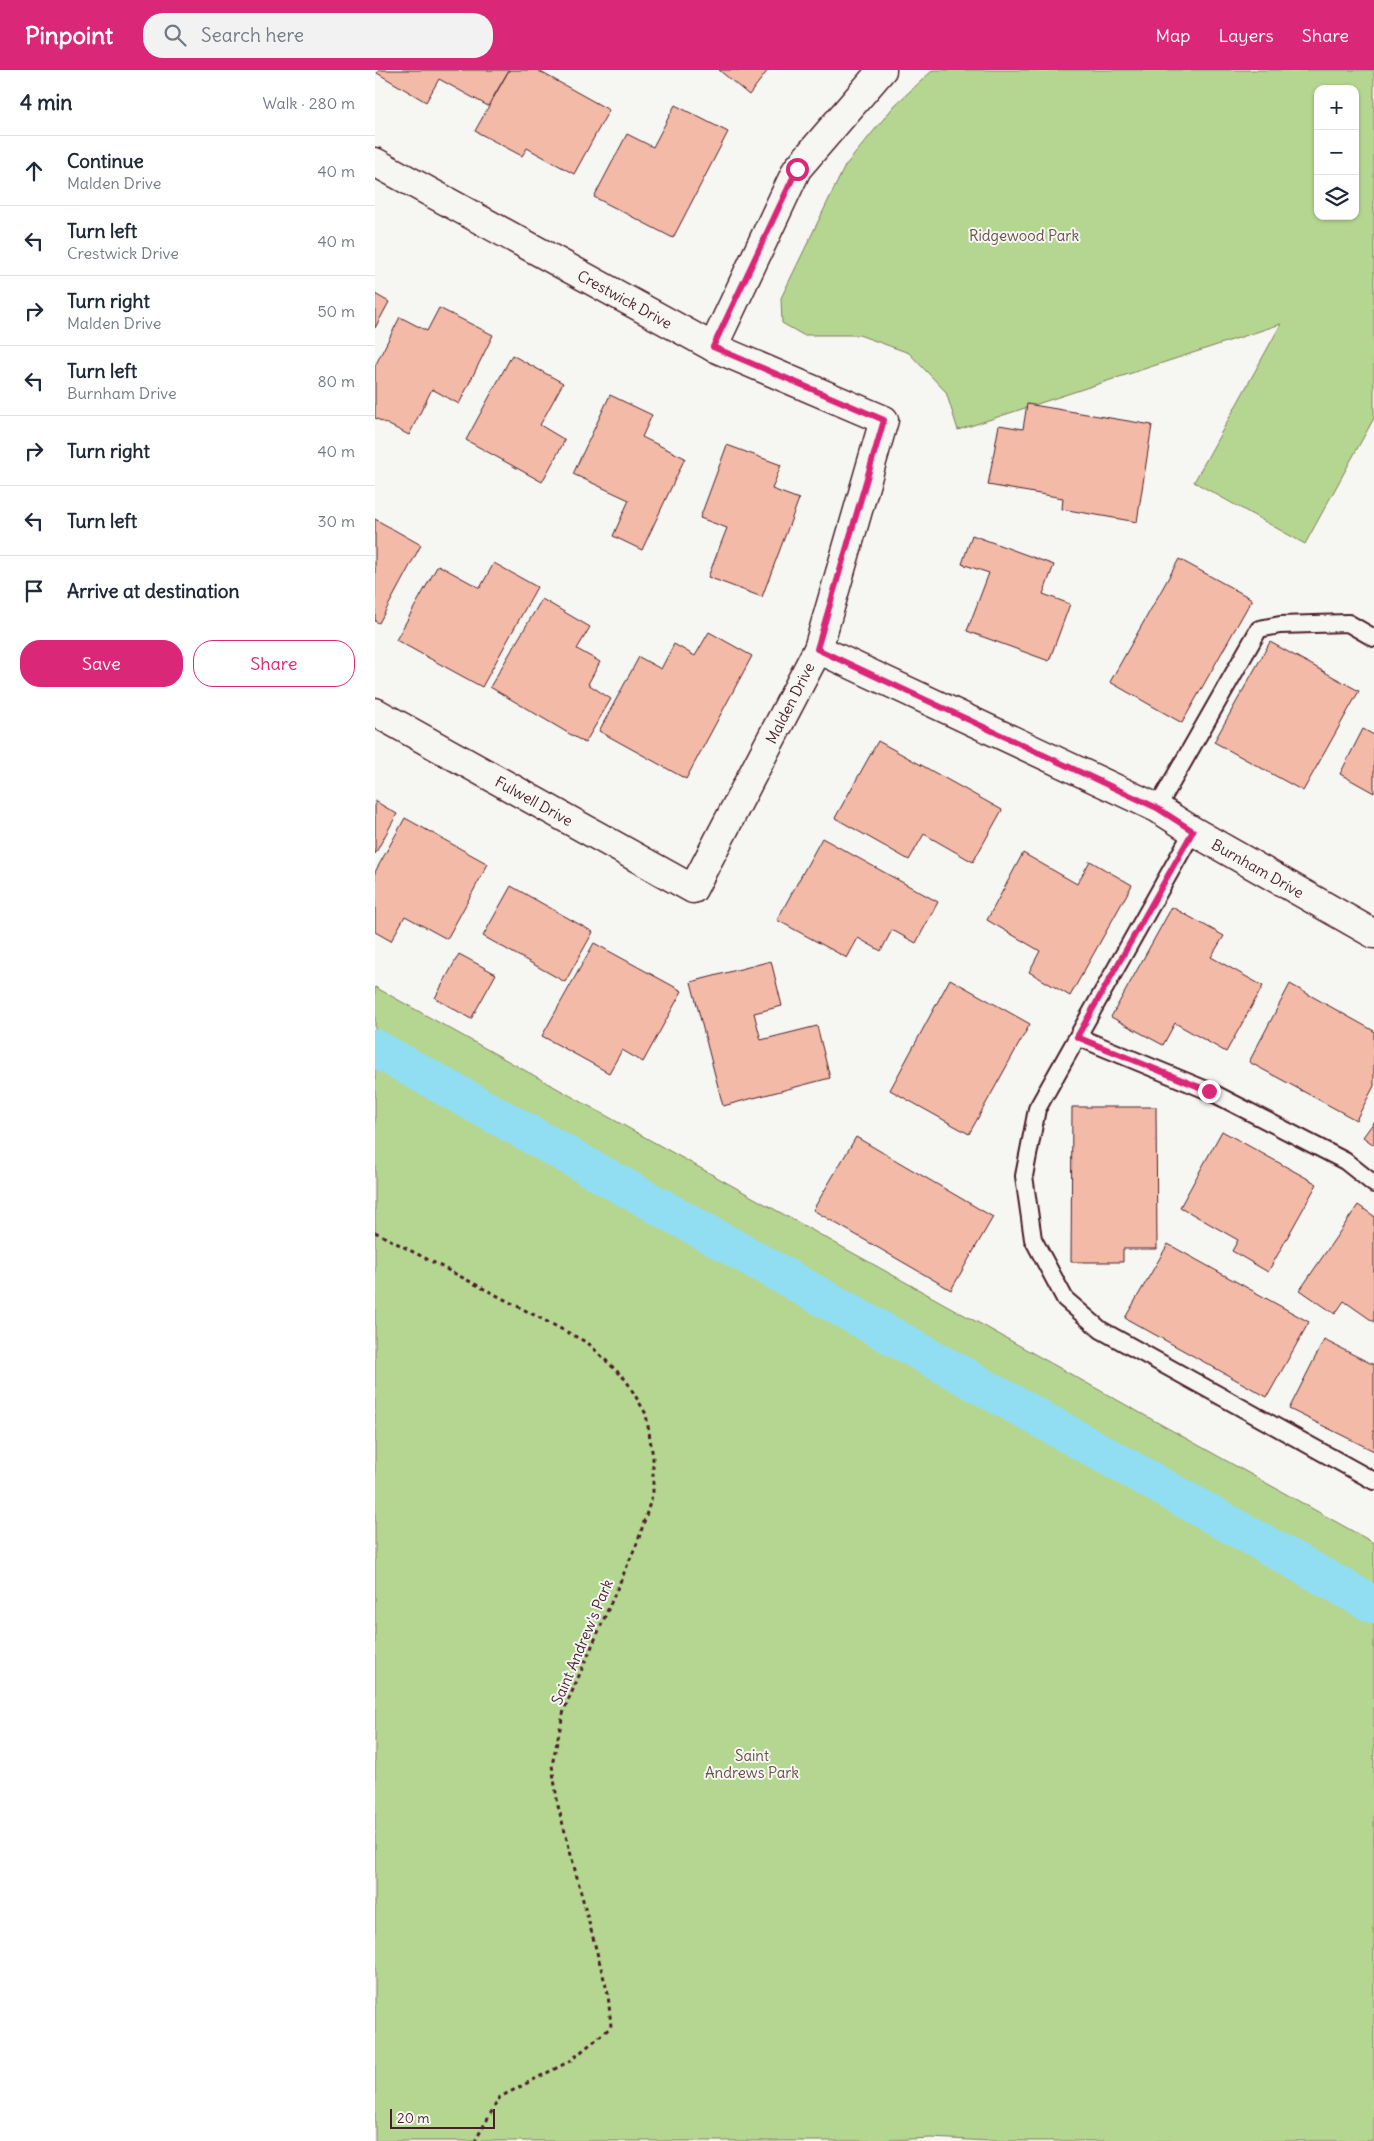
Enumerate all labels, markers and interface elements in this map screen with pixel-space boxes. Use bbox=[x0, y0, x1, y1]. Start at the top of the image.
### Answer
search box bbox=[143, 13, 493, 58]
text: Pinpoint bbox=[25, 20, 113, 50]
icon: search bbox=[161, 21, 189, 49]
text: Search here bbox=[201, 23, 304, 47]
text: Map bbox=[1155, 24, 1190, 47]
text: Layers bbox=[1218, 24, 1274, 47]
text: Share bbox=[1302, 24, 1349, 47]
map controls bbox=[1314, 85, 1359, 220]
button: + bbox=[1314, 85, 1359, 130]
text: 4 min bbox=[20, 89, 72, 116]
text: Walk · 280 m bbox=[263, 93, 355, 113]
button: − bbox=[1314, 130, 1359, 175]
text: Continue bbox=[67, 149, 144, 173]
icon: ahead bbox=[20, 157, 48, 185]
route start bbox=[786, 158, 809, 181]
text: 40 m bbox=[317, 161, 355, 181]
text: Malden Drive bbox=[67, 173, 161, 193]
button: layers bbox=[1314, 175, 1359, 220]
text: Turn left bbox=[67, 219, 137, 243]
park label: Ridgewood Park bbox=[969, 226, 1079, 245]
icon: left bbox=[20, 227, 48, 255]
text: 40 m bbox=[317, 231, 355, 251]
text: Crestwick Drive bbox=[67, 243, 179, 263]
street label: Crestwick Drive bbox=[574, 265, 676, 332]
text: Turn right bbox=[67, 289, 150, 313]
icon: right bbox=[20, 297, 48, 325]
text: 50 m bbox=[317, 301, 355, 321]
text: Malden Drive bbox=[67, 313, 161, 333]
text: Turn left bbox=[67, 359, 137, 383]
icon: left bbox=[20, 367, 48, 395]
text: 80 m bbox=[317, 371, 355, 391]
text: Burnham Drive bbox=[67, 383, 177, 403]
icon: right bbox=[20, 437, 48, 465]
text: Turn right bbox=[67, 439, 150, 463]
text: 40 m bbox=[317, 441, 355, 461]
icon: left bbox=[20, 507, 48, 535]
text: Turn left bbox=[67, 509, 137, 533]
text: 30 m bbox=[318, 511, 355, 531]
icon: arrive bbox=[20, 577, 48, 605]
text: Arrive at destination bbox=[67, 579, 240, 603]
button: Save bbox=[20, 640, 183, 687]
button: Share bbox=[193, 640, 355, 687]
street label: Malden Drive bbox=[761, 659, 819, 747]
street label: Fulwell Drive bbox=[492, 772, 576, 830]
street label: Burnham Drive bbox=[1209, 834, 1307, 902]
route end bbox=[1198, 1080, 1221, 1103]
street label: Saint Andrew's Park bbox=[547, 1576, 617, 1708]
park label: Saint Andrews Park bbox=[705, 1746, 799, 1782]
scale bar bbox=[390, 2106, 495, 2129]
text: 20 m bbox=[397, 2109, 430, 2127]

